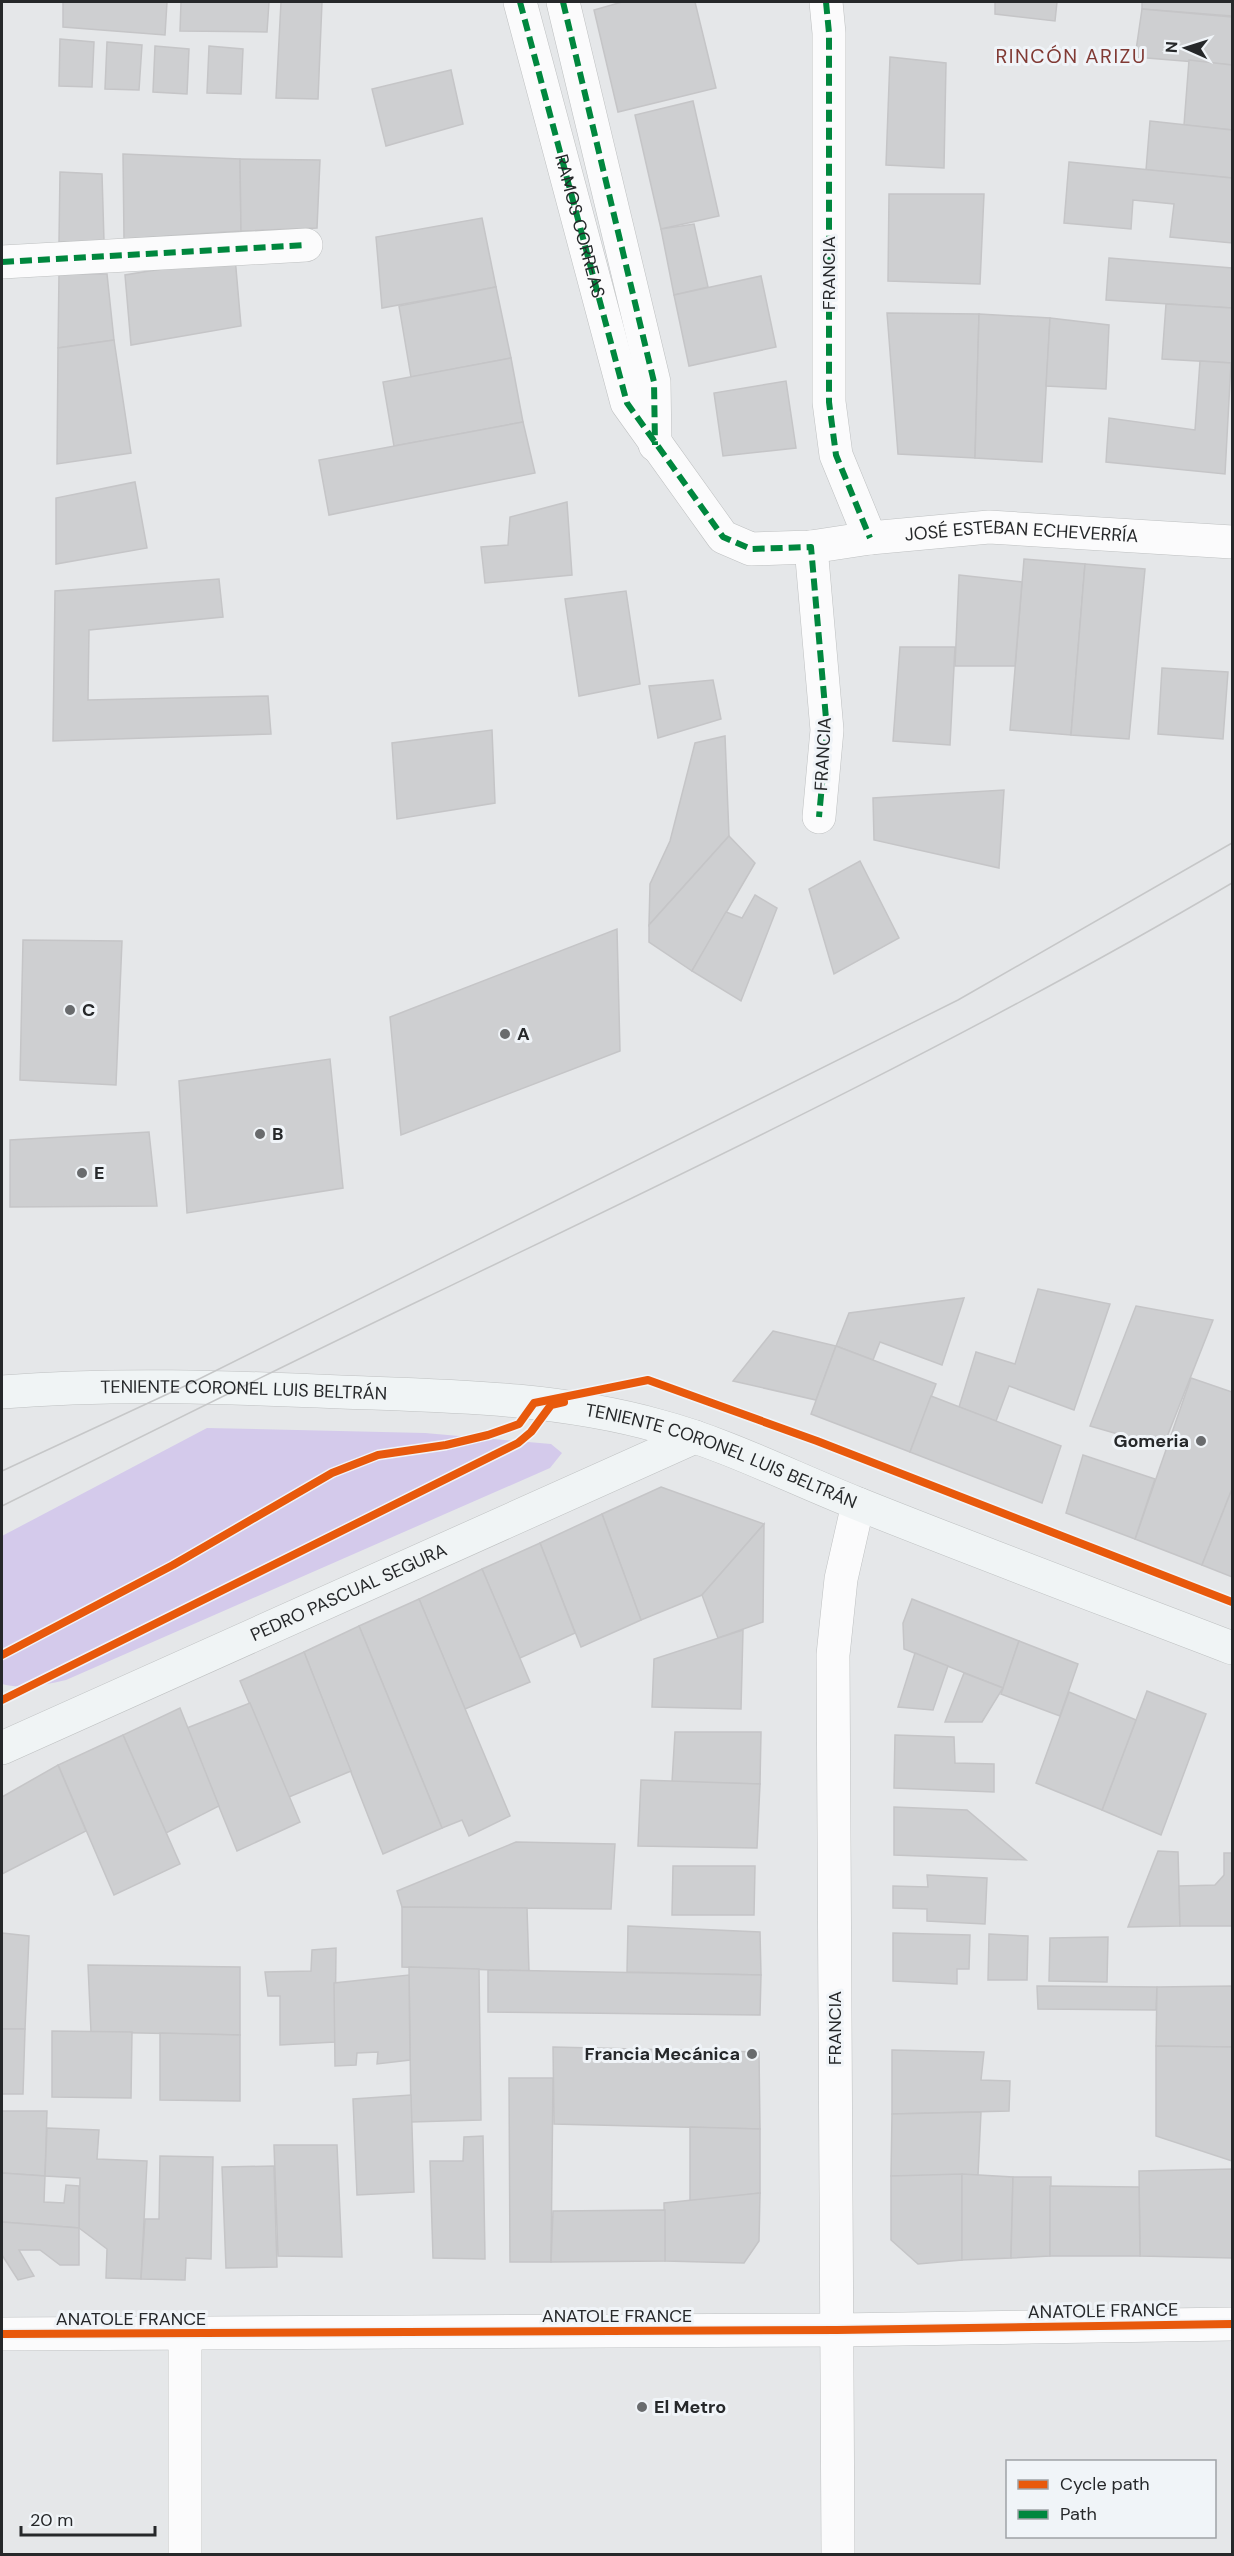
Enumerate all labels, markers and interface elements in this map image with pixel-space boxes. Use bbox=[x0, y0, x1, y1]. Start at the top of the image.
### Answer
north arrow bbox=[1156, 18, 1216, 78]
text: N bbox=[1161, 41, 1182, 54]
district label: RINCÓN ARIZU bbox=[995, 43, 1147, 69]
street label: RAMOS CORREAS bbox=[549, 152, 610, 301]
street label: FRANCIA bbox=[817, 236, 841, 310]
street label: JOSÉ ESTEBAN ECHEVERRÍA bbox=[904, 515, 1139, 548]
street label: FRANCIA bbox=[809, 716, 837, 791]
place label: C bbox=[82, 998, 95, 1022]
marker: C bbox=[63, 1003, 77, 1017]
place label: A bbox=[517, 1022, 530, 1046]
marker: A bbox=[498, 1027, 512, 1041]
place label: B bbox=[272, 1122, 283, 1146]
marker: B bbox=[253, 1127, 267, 1141]
place label: E bbox=[94, 1161, 105, 1185]
marker: E bbox=[75, 1166, 89, 1180]
street label: TENIENTE CORONEL LUIS BELTRÁN bbox=[100, 1375, 388, 1406]
street label: TENIENTE CORONEL LUIS BELTRÁN bbox=[583, 1398, 861, 1514]
place label: Gomeria bbox=[1113, 1429, 1189, 1453]
marker: Gomeria bbox=[1194, 1434, 1208, 1448]
street label: PEDRO PASCUAL SEGURA bbox=[247, 1538, 451, 1647]
street label: FRANCIA bbox=[823, 1991, 847, 2065]
place label: Francia Mecánica bbox=[585, 2042, 740, 2066]
marker: Francia Mecánica bbox=[745, 2047, 759, 2061]
street label: ANATOLE FRANCE bbox=[1028, 2298, 1178, 2324]
street label: ANATOLE FRANCE bbox=[542, 2304, 692, 2328]
street label: ANATOLE FRANCE bbox=[56, 2307, 206, 2331]
place label: El Metro bbox=[654, 2395, 726, 2419]
marker: El Metro bbox=[635, 2400, 649, 2414]
legend bbox=[1006, 2460, 1216, 2538]
text: Cycle path bbox=[1060, 2472, 1150, 2496]
scale bar bbox=[21, 2499, 154, 2537]
text: Path bbox=[1060, 2502, 1097, 2526]
text: 20 m bbox=[30, 2508, 73, 2532]

